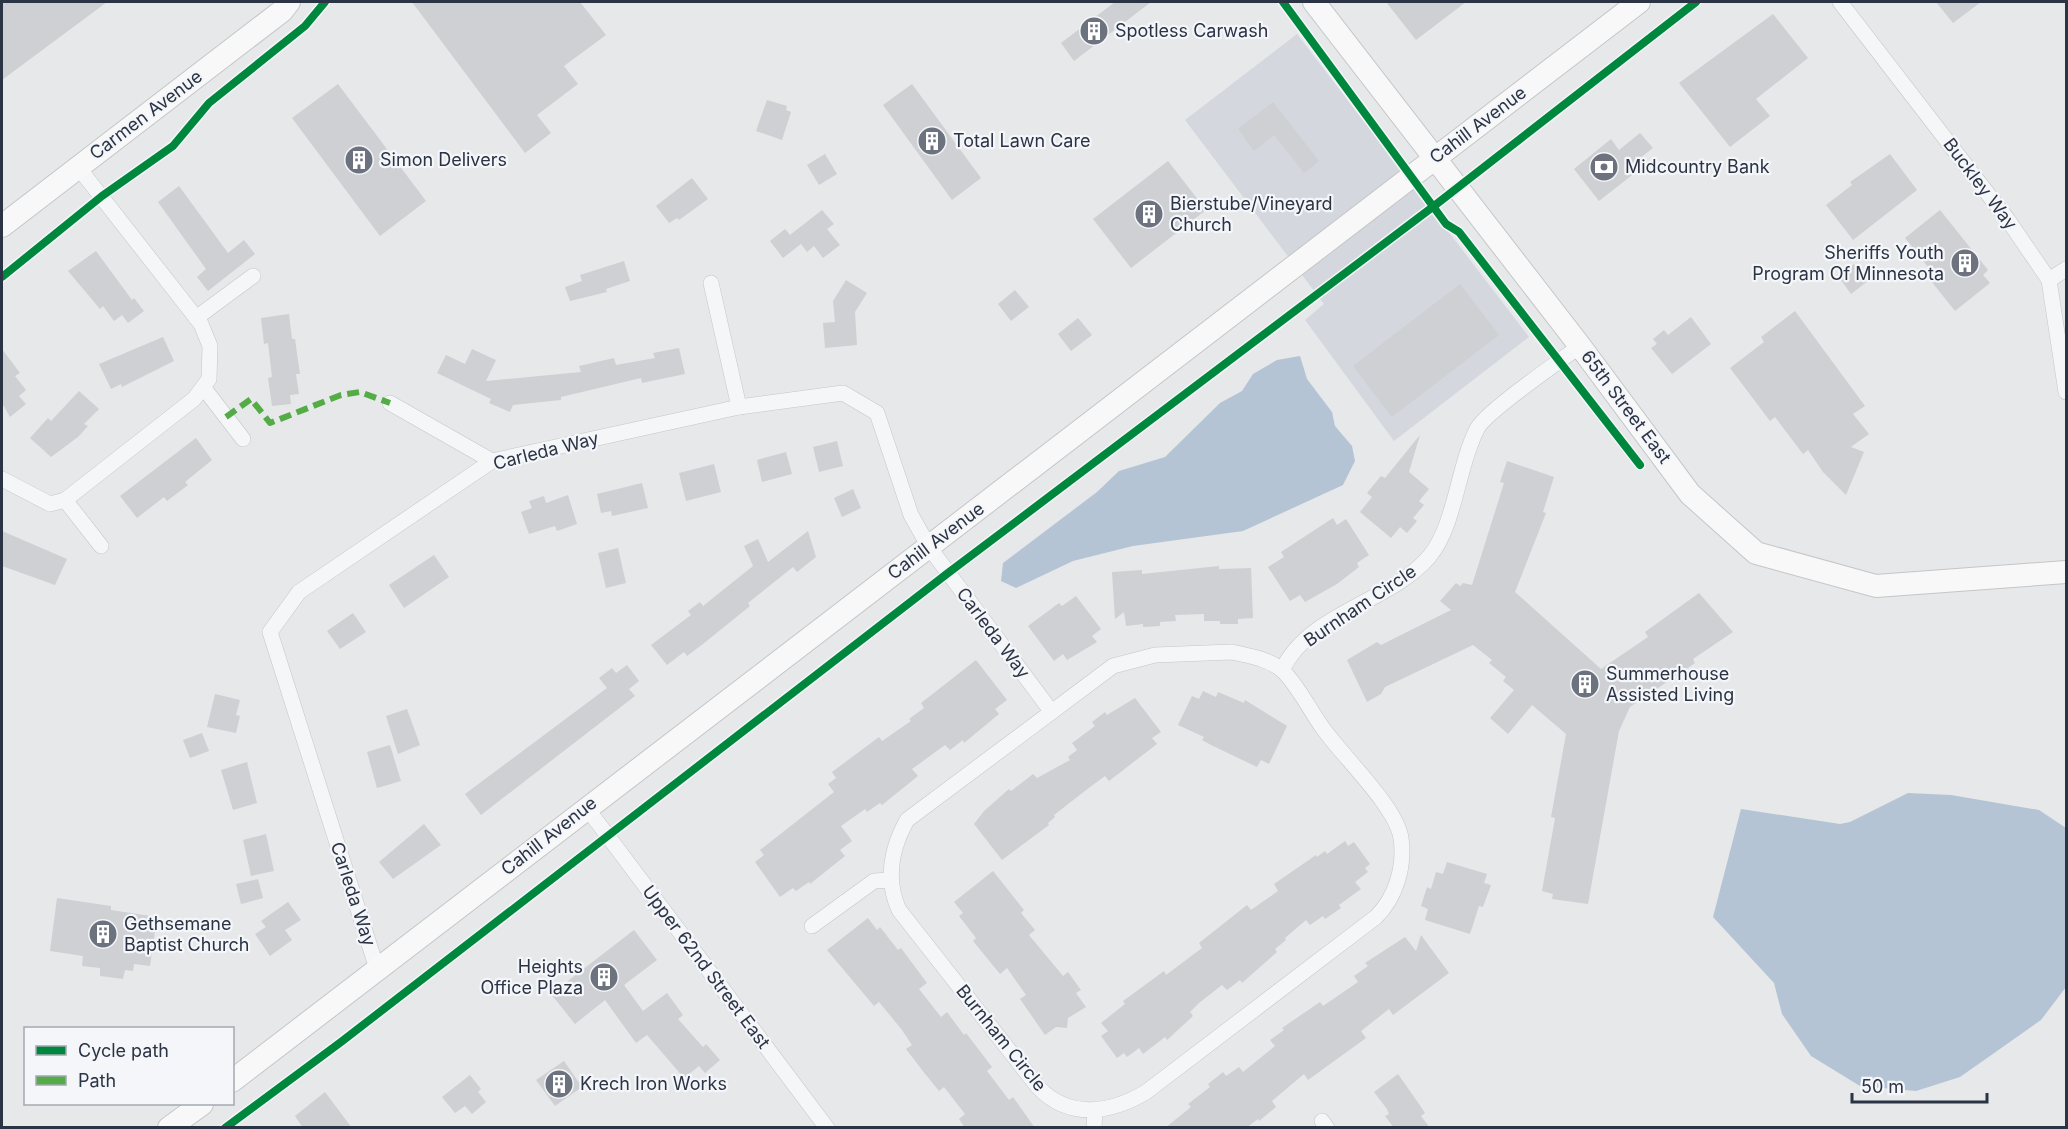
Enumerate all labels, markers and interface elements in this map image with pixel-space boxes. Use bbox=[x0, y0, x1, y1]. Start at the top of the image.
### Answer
building icon: Spotless Carwash bbox=[1078, 15, 1110, 47]
place label: Spotless Carwash bbox=[1115, 20, 1268, 41]
street label: Carmen Avenue bbox=[85, 65, 206, 164]
street label: Cahill Avenue bbox=[1425, 82, 1530, 168]
building icon: Total Lawn Care bbox=[916, 125, 948, 157]
place label: Total Lawn Care bbox=[953, 130, 1090, 151]
street label: Buckley Way bbox=[1939, 134, 2022, 234]
building icon: Simon Delivers bbox=[343, 144, 375, 176]
place label: Simon Delivers bbox=[380, 149, 507, 170]
bank icon: Midcountry Bank bbox=[1588, 151, 1620, 183]
place label: Midcountry Bank bbox=[1625, 156, 1770, 177]
place label: Bierstube/Vineyard Church bbox=[1170, 193, 1333, 235]
building icon: Bierstube/Vineyard Church bbox=[1133, 198, 1165, 230]
place label: Sheriffs Youth Program Of Minnesota bbox=[1752, 242, 1944, 284]
building icon: Sheriffs Youth Program Of Minnesota bbox=[1949, 247, 1981, 279]
street label: 65th Street East bbox=[1577, 346, 1676, 467]
street label: Carleda Way bbox=[491, 427, 601, 474]
street label: Cahill Avenue bbox=[883, 498, 988, 584]
street label: Burnham Circle bbox=[1300, 560, 1420, 651]
street label: Carleda Way bbox=[952, 583, 1034, 682]
place label: Summerhouse Assisted Living bbox=[1606, 663, 1734, 705]
building icon: Summerhouse Assisted Living bbox=[1569, 668, 1601, 700]
street label: Cahill Avenue bbox=[497, 792, 601, 879]
street label: Carleda Way bbox=[327, 839, 380, 949]
street label: Upper 62nd Street East bbox=[638, 881, 775, 1052]
place label: Gethsemane Baptist Church bbox=[124, 913, 249, 955]
building icon: Gethsemane Baptist Church bbox=[87, 918, 119, 950]
place label: Heights Office Plaza bbox=[480, 956, 583, 998]
building icon: Heights Office Plaza bbox=[588, 961, 620, 993]
street label: Burnham Circle bbox=[952, 980, 1051, 1095]
legend bbox=[24, 1027, 234, 1105]
text: Cycle path bbox=[78, 1040, 169, 1061]
scale bar bbox=[1852, 1066, 1987, 1104]
building icon: Krech Iron Works bbox=[543, 1068, 575, 1100]
text: Path bbox=[78, 1070, 116, 1091]
place label: Krech Iron Works bbox=[580, 1073, 727, 1094]
text: 50 m bbox=[1861, 1076, 1904, 1097]

